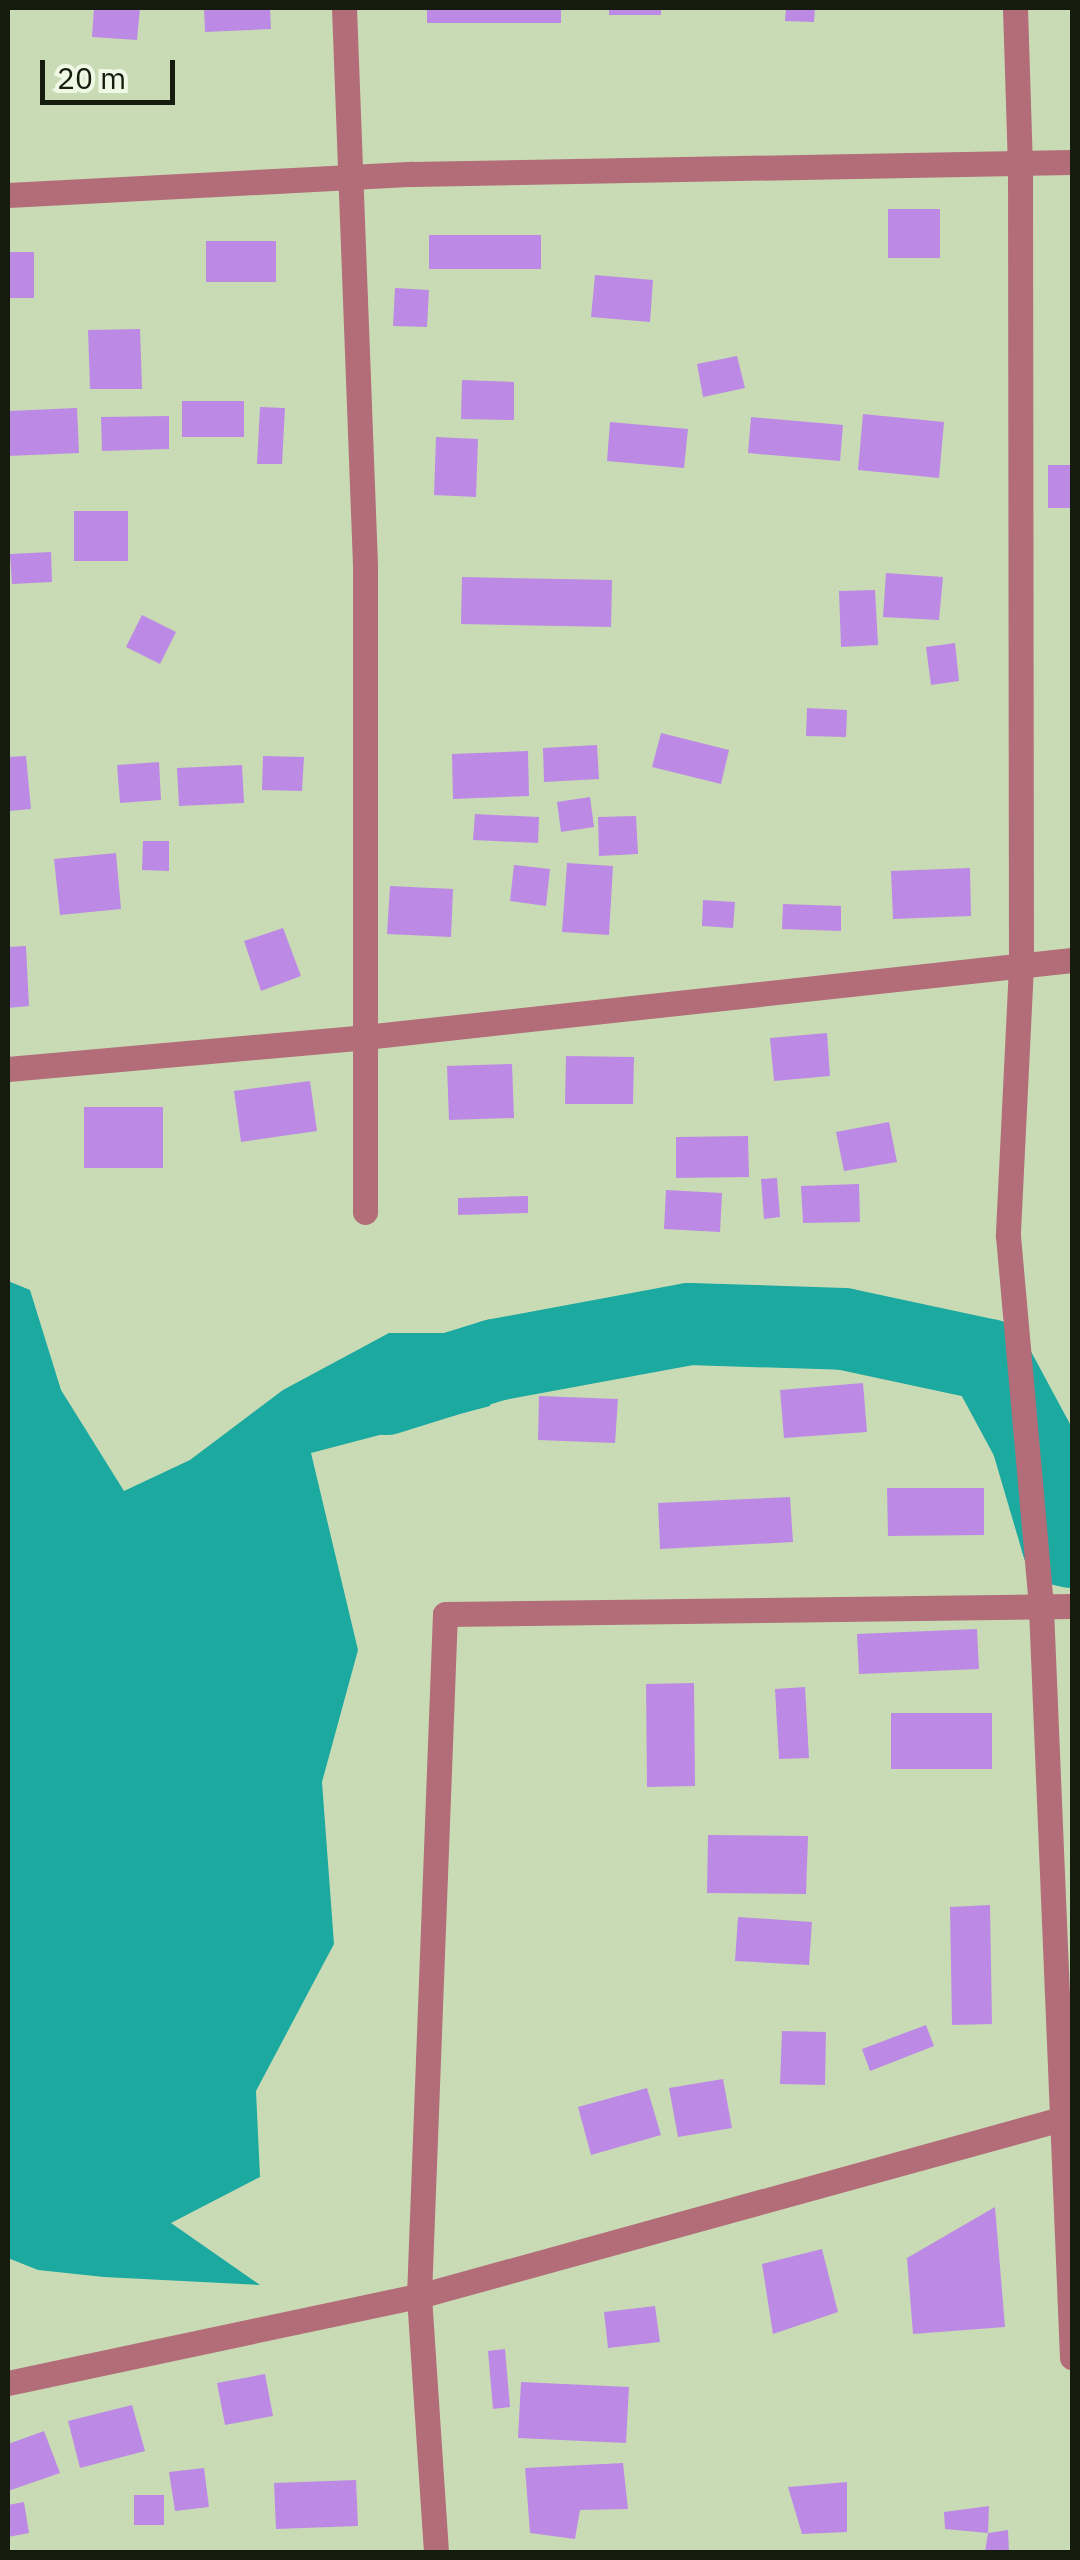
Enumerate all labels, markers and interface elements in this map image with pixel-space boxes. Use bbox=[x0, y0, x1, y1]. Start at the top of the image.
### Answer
scale bar bbox=[45, 40, 180, 102]
text: 20 m bbox=[57, 58, 126, 97]

